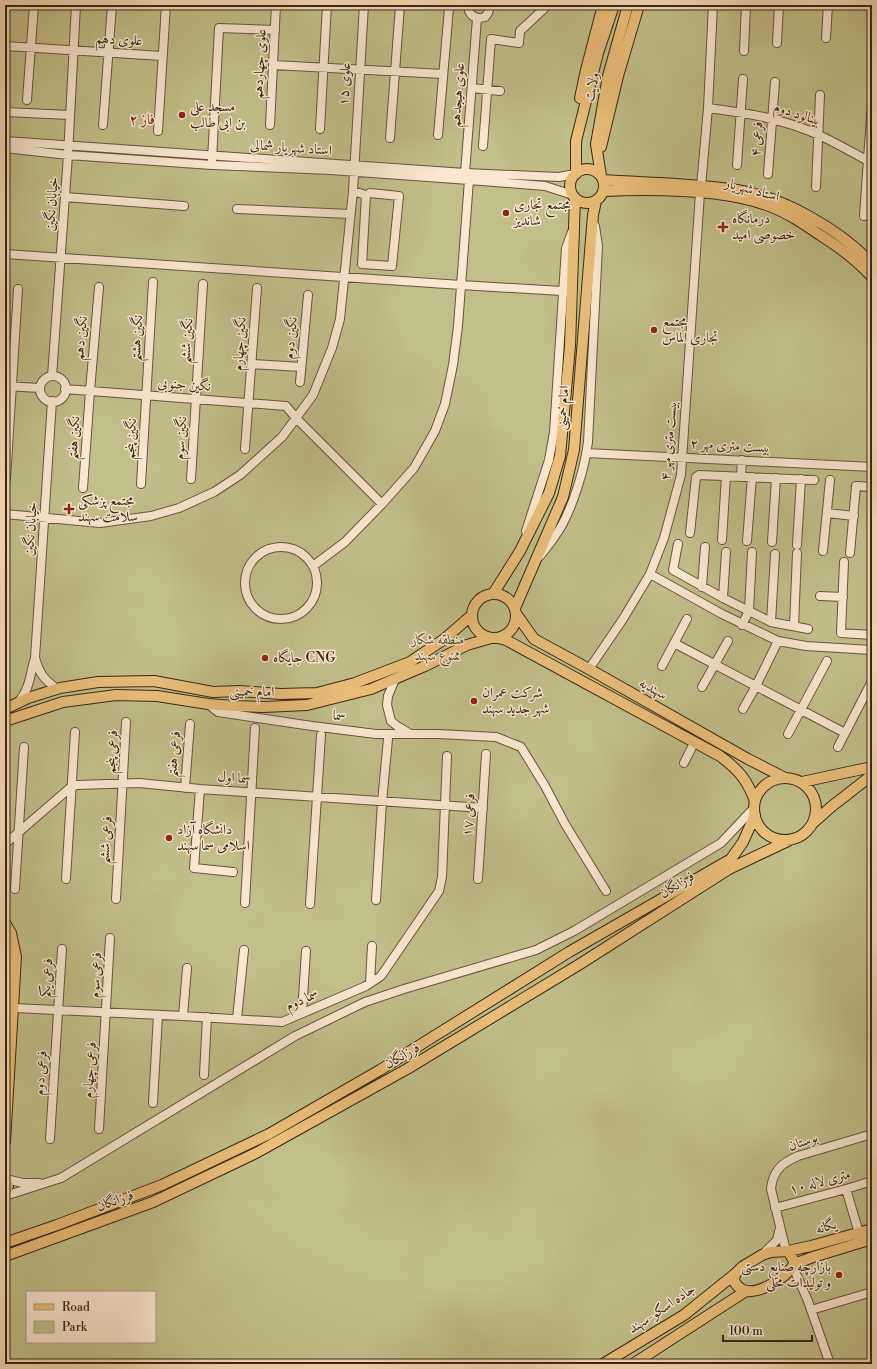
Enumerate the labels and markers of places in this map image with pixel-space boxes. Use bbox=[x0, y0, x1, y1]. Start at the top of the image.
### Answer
place label: مسجد علی بن ابی طالب bbox=[190, 98, 246, 132]
marker: مسجد علی بن ابی طالب bbox=[177, 110, 187, 120]
place label: مجتمع تجاری شاندیز bbox=[512, 196, 571, 230]
marker: مجتمع تجاری شاندیز bbox=[501, 208, 511, 218]
place label: درمانگاه خصوصی امید bbox=[732, 209, 795, 244]
marker: درمانگاه خصوصی امید bbox=[717, 221, 729, 233]
place label: مجتمع تجاری الماس bbox=[662, 313, 718, 347]
marker: مجتمع تجاری الماس bbox=[649, 325, 659, 335]
place label: مجتمع پزشکی سلامت سهند bbox=[78, 492, 138, 526]
marker: مجتمع پزشکی سلامت سهند bbox=[63, 503, 75, 515]
place label: جایگاه CNG bbox=[273, 648, 336, 667]
marker: جایگاه CNG bbox=[260, 653, 270, 663]
place label: شرکت عمران شهر جدید سهند bbox=[482, 684, 549, 718]
marker: شرکت عمران شهر جدید سهند bbox=[469, 696, 479, 706]
place label: دانشگاه آزاد اسلامی سما سهند bbox=[177, 820, 250, 855]
marker: دانشگاه آزاد اسلامی سما سهند bbox=[164, 833, 174, 843]
place label: بازارچه صنایع دستی و تولیدات محلی bbox=[741, 1258, 831, 1292]
marker: بازارچه صنایع دستی و تولیدات محلی bbox=[834, 1270, 844, 1280]

